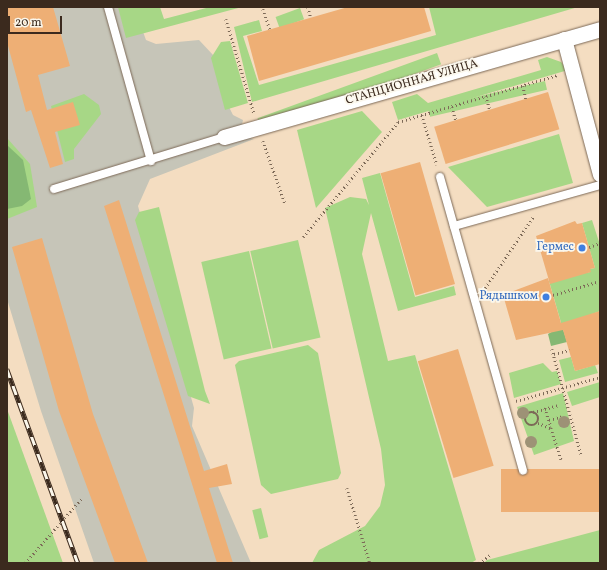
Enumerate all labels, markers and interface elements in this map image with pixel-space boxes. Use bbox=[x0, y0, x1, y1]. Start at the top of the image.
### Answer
scale bar bbox=[10, 8, 64, 34]
text: 20 m bbox=[15, 15, 42, 31]
street label: СТАНЦИОННАЯ УЛИЦА bbox=[344, 57, 480, 109]
place label: Гермес bbox=[536, 241, 574, 255]
marker: Гермес bbox=[577, 243, 587, 253]
place label: Рядышком bbox=[480, 290, 538, 304]
marker: Рядышком bbox=[541, 292, 551, 302]

